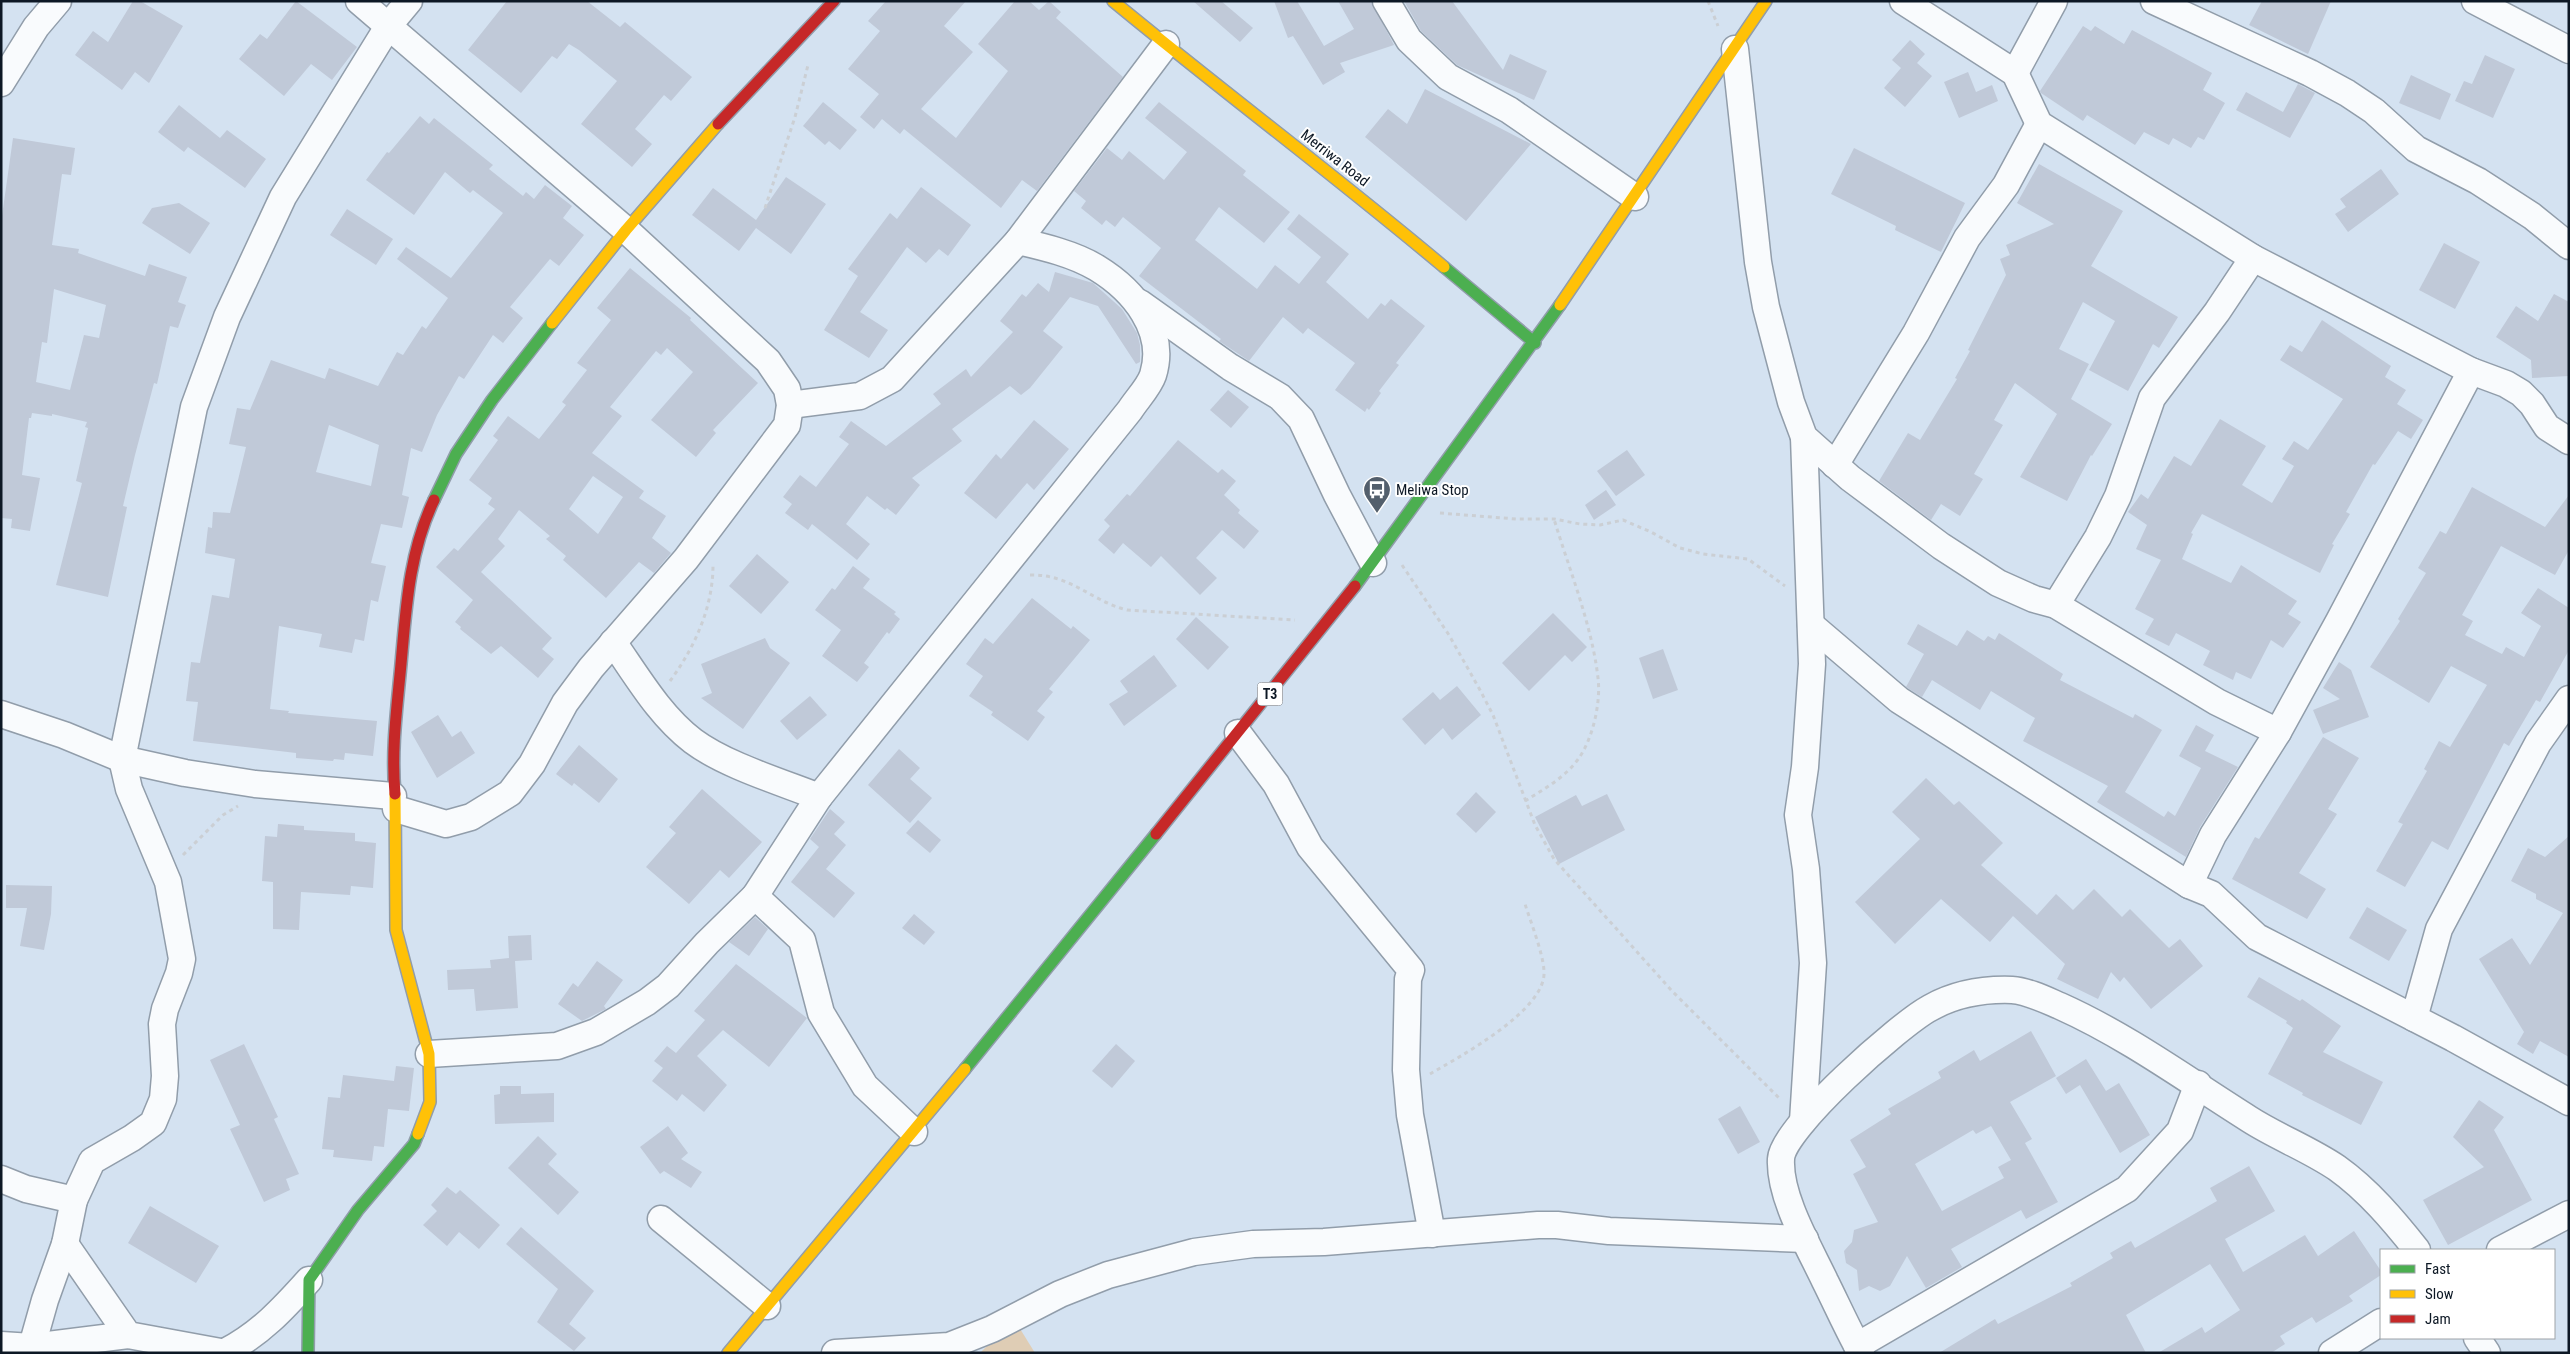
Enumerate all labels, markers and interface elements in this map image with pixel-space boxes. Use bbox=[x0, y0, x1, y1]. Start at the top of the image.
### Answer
street label: Merriwa Road bbox=[1297, 126, 1373, 190]
bus stop icon: Meliwa Stop bbox=[1362, 475, 1392, 514]
place label: Meliwa Stop bbox=[1396, 481, 1469, 499]
road number: T3 bbox=[1258, 682, 1282, 706]
legend bbox=[2380, 1249, 2555, 1339]
text: Fast bbox=[2425, 1260, 2450, 1278]
text: Slow bbox=[2425, 1285, 2454, 1303]
text: Jam bbox=[2425, 1310, 2451, 1328]

